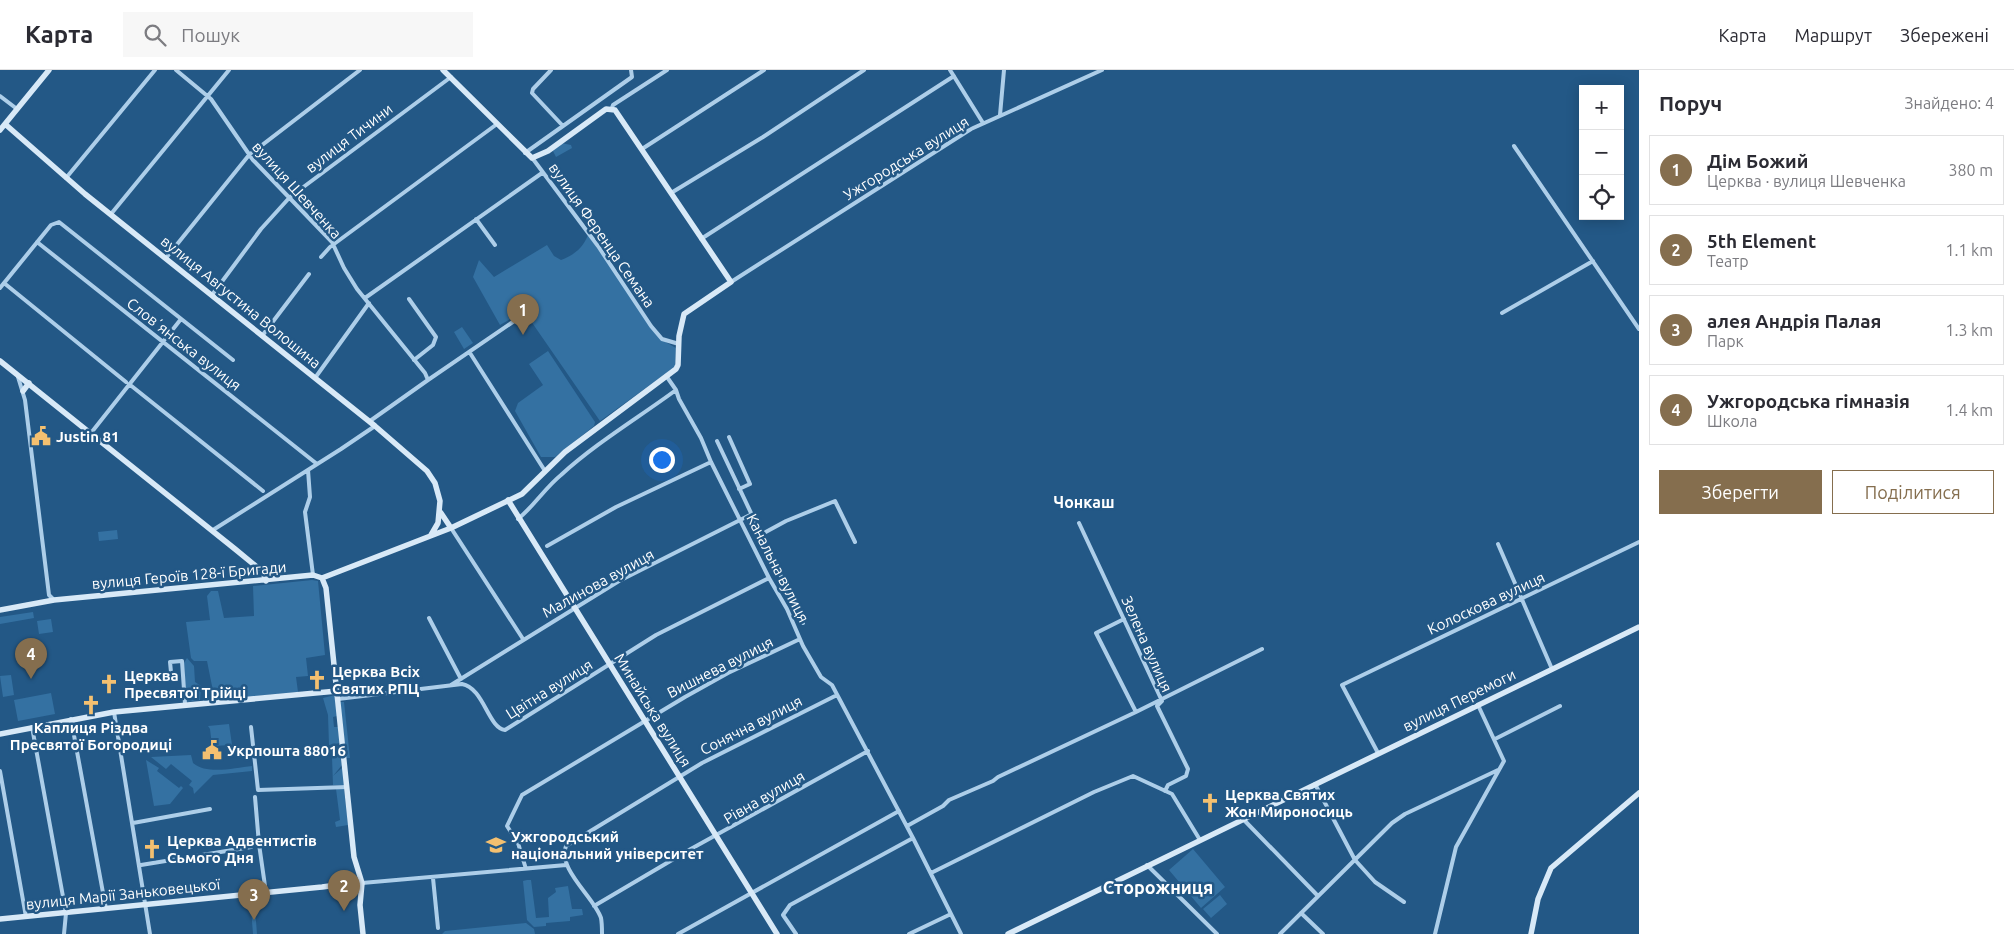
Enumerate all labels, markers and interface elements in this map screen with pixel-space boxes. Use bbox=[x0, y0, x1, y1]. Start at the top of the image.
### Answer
search box bbox=[123, 12, 473, 57]
text: Карта bbox=[25, 21, 93, 48]
icon: search bbox=[141, 21, 169, 49]
text: Пошук bbox=[181, 24, 240, 46]
text: Карта bbox=[1718, 25, 1766, 45]
text: Маршрут bbox=[1794, 25, 1872, 45]
text: Збережені bbox=[1900, 25, 1989, 45]
map controls bbox=[1579, 85, 1624, 220]
button: + bbox=[1579, 85, 1624, 130]
text: Поруч bbox=[1659, 91, 1722, 115]
text: Знайдено: 4 bbox=[1905, 94, 1994, 112]
street label: вулиця Тичини bbox=[302, 100, 396, 176]
street label: Ужгородська вулиця bbox=[840, 113, 972, 203]
button: − bbox=[1579, 130, 1624, 175]
street label: вулиця Шевченка bbox=[249, 138, 345, 242]
text: Дім Божий bbox=[1707, 150, 1808, 172]
street label: вулиця Ференца Семана bbox=[546, 159, 658, 311]
text: 1 bbox=[1671, 161, 1681, 179]
text: 380 m bbox=[1948, 161, 1993, 179]
text: Церква · вулиця Шевченка bbox=[1707, 172, 1906, 190]
button: locate bbox=[1579, 175, 1624, 220]
text: 5th Element bbox=[1707, 230, 1816, 252]
street label: вулиця Августина Волошина bbox=[158, 232, 324, 372]
text: 2 bbox=[1671, 241, 1681, 259]
text: 1.1 km bbox=[1945, 241, 1993, 259]
text: Театр bbox=[1707, 252, 1749, 270]
street label: Словʼянська вулиця bbox=[124, 294, 244, 394]
pin: 1 bbox=[507, 294, 539, 335]
text: алея Андрія Палая bbox=[1707, 310, 1881, 332]
text: 3 bbox=[1671, 321, 1681, 339]
text: 1.3 km bbox=[1945, 321, 1993, 339]
text: Парк bbox=[1707, 332, 1744, 350]
text: Ужгородська гімназія bbox=[1707, 390, 1910, 412]
text: 4 bbox=[1671, 401, 1681, 419]
text: 1.4 km bbox=[1945, 401, 1993, 419]
text: Школа bbox=[1707, 412, 1757, 430]
public building icon: Justin 81 bbox=[30, 425, 52, 447]
place label: Justin 81 bbox=[56, 428, 120, 445]
your location bbox=[649, 447, 675, 473]
button: Зберегти bbox=[1659, 470, 1822, 514]
button: Поділитися bbox=[1832, 470, 1994, 514]
district label: Чонкаш bbox=[1054, 493, 1114, 511]
street label: Канальна вулиця bbox=[743, 511, 813, 625]
street label: Малинова вулиця bbox=[539, 545, 657, 621]
street label: вулиця Героїв 128-ї Бригади bbox=[91, 558, 287, 592]
street label: Колоскова вулиця bbox=[1425, 568, 1547, 638]
street label: Зелена вулиця bbox=[1118, 593, 1176, 695]
street label: Вишнева вулиця bbox=[664, 633, 776, 701]
pin: 4 bbox=[15, 638, 47, 679]
street label: Минайська вулиця bbox=[611, 650, 695, 770]
street label: Цвітна вулиця bbox=[503, 656, 595, 722]
place label: Церква Всіх Святих РПЦ bbox=[332, 663, 420, 697]
street label: вулиця Перемоги bbox=[1400, 665, 1518, 735]
place label: Церква Пресвятої Трійці bbox=[124, 667, 246, 701]
church icon: Церква Всіх Святих РПЦ bbox=[306, 669, 328, 691]
church icon: Церква Пресвятої Трійці bbox=[98, 673, 120, 695]
street label: Сонячна вулиця bbox=[697, 692, 805, 758]
church icon: Каплиця Різдва Пресвятої Богородиці bbox=[80, 694, 102, 716]
place label: Каплиця Різдва Пресвятої Богородиці bbox=[10, 719, 172, 753]
public building icon: Укрпошта 88016 bbox=[201, 739, 223, 761]
place label: Укрпошта 88016 bbox=[227, 742, 346, 759]
street label: Рівна вулиця bbox=[721, 767, 807, 827]
place label: Церква Святих Жон Мироносиць bbox=[1225, 786, 1353, 820]
church icon: Церква Святих Жон Мироносиць bbox=[1199, 792, 1221, 814]
place label: Ужгородський національний університет bbox=[511, 828, 704, 862]
place label: Церква Адвентистів Сьмого Дня bbox=[167, 832, 317, 866]
school or university icon: Ужгородський національний університет bbox=[485, 834, 507, 856]
church icon: Церква Адвентистів Сьмого Дня bbox=[141, 838, 163, 860]
pin: 2 bbox=[328, 870, 360, 911]
street label: вулиця Марії Заньковецької bbox=[25, 875, 221, 913]
district label: Сторожниця bbox=[1103, 877, 1213, 897]
pin: 3 bbox=[238, 879, 270, 920]

